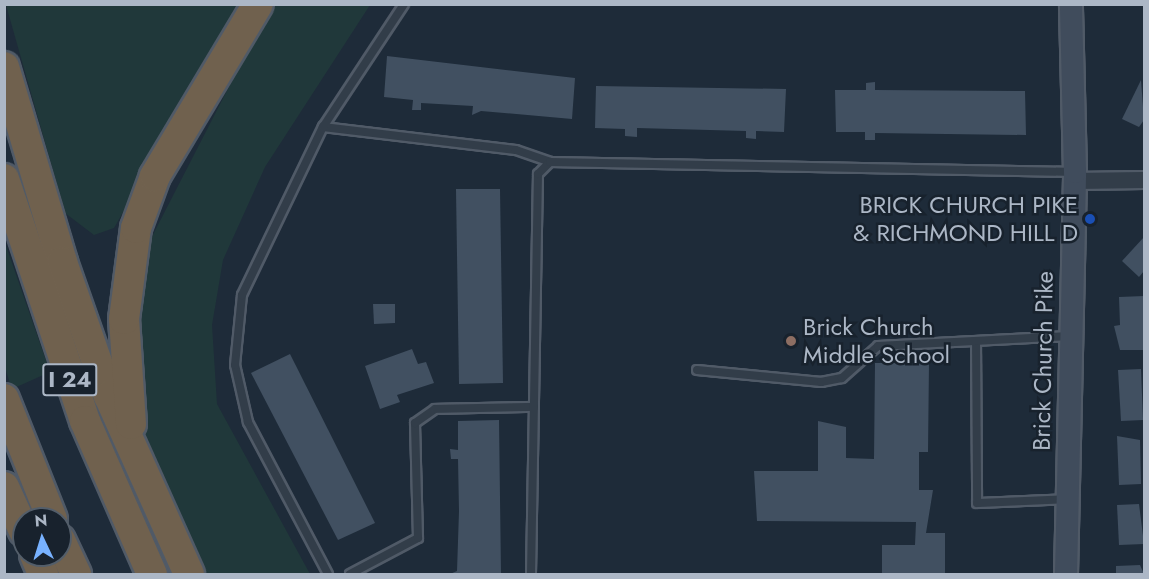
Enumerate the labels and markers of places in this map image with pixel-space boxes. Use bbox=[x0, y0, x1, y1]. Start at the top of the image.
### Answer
place label: BRICK CHURCH PIKE & RICHMOND HILL D bbox=[853, 191, 1078, 247]
marker: BRICK CHURCH PIKE & RICHMOND HILL D bbox=[1083, 212, 1097, 226]
place label: Brick Church Middle School bbox=[803, 313, 950, 369]
marker: Brick Church Middle School bbox=[784, 334, 798, 348]

